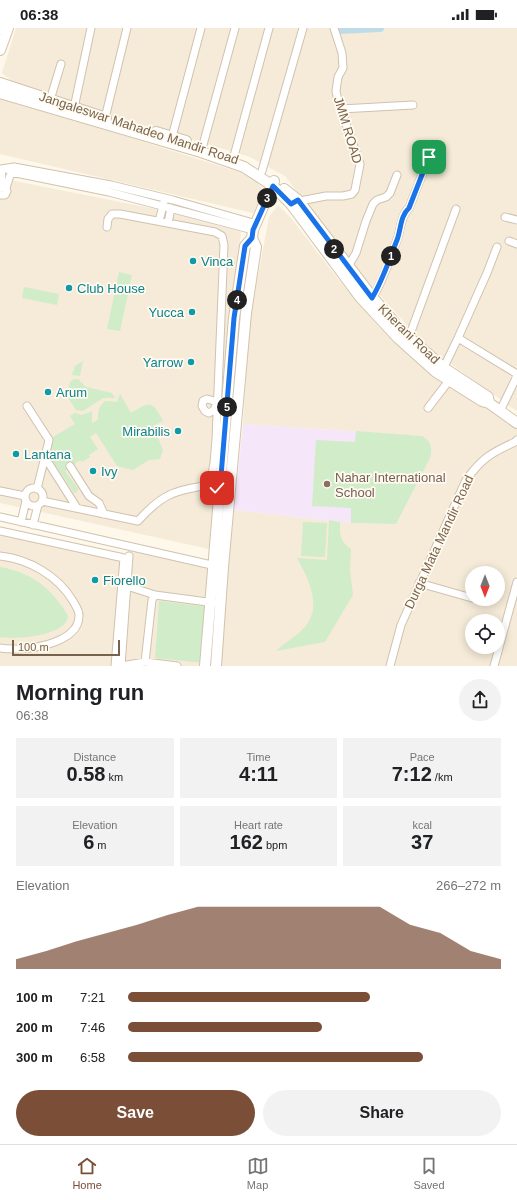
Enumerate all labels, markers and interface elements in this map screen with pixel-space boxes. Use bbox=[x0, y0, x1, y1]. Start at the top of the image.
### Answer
text: 06:38 bbox=[20, 6, 58, 23]
street label: Jangaleswar Mahadeo Mandir Road bbox=[37, 89, 241, 167]
street label: JMM ROAD bbox=[331, 95, 365, 165]
pin bbox=[412, 140, 446, 174]
icon: arrive bbox=[418, 146, 440, 168]
pin: 3 bbox=[257, 188, 277, 208]
text: 3 bbox=[264, 192, 270, 204]
pin: 2 bbox=[324, 239, 344, 259]
text: 2 bbox=[331, 243, 337, 255]
pin: 1 bbox=[381, 246, 401, 266]
text: 1 bbox=[388, 250, 394, 262]
place label: Vinca bbox=[201, 254, 234, 269]
marker: Vinca bbox=[188, 256, 198, 266]
place label: Club House bbox=[77, 281, 145, 296]
marker: Club House bbox=[64, 283, 74, 293]
pin: 4 bbox=[227, 290, 247, 310]
text: 4 bbox=[234, 294, 240, 306]
street label: Kherani Road bbox=[375, 301, 443, 367]
place label: Yucca bbox=[149, 305, 185, 320]
marker: Yucca bbox=[187, 307, 197, 317]
place label: Yarrow bbox=[143, 355, 184, 370]
marker: Yarrow bbox=[186, 357, 196, 367]
place label: Arum bbox=[56, 385, 87, 400]
marker: Arum bbox=[43, 387, 53, 397]
pin: 5 bbox=[217, 397, 237, 417]
text: 5 bbox=[224, 401, 230, 413]
place label: Mirabilis bbox=[122, 424, 170, 439]
marker: Mirabilis bbox=[173, 426, 183, 436]
place label: Lantana bbox=[24, 447, 72, 462]
marker: Lantana bbox=[11, 449, 21, 459]
place label: Ivy bbox=[101, 464, 118, 479]
marker: Ivy bbox=[88, 466, 98, 476]
place label: Nahar International School bbox=[335, 470, 446, 500]
pin bbox=[200, 471, 234, 505]
street label: Durga Mata Mandir Road bbox=[401, 473, 477, 611]
icon: check bbox=[206, 477, 228, 499]
marker: Nahar International School bbox=[322, 479, 332, 489]
north arrow bbox=[465, 566, 505, 606]
map controls bbox=[465, 566, 505, 654]
place label: Fiorello bbox=[103, 573, 146, 588]
marker: Fiorello bbox=[90, 575, 100, 585]
button: locate bbox=[465, 614, 505, 654]
scale bar bbox=[12, 638, 120, 657]
text: 100 m bbox=[18, 641, 49, 653]
button: share bbox=[459, 679, 501, 721]
text: Morning run bbox=[16, 680, 144, 705]
text: 06:38 bbox=[16, 708, 49, 723]
text: Distance bbox=[73, 751, 116, 763]
text: Time bbox=[246, 751, 271, 763]
text: Pace bbox=[410, 751, 435, 763]
text: 0.58 bbox=[66, 763, 105, 785]
text: 4:11 bbox=[239, 763, 278, 785]
text: 7:12 bbox=[392, 763, 432, 785]
text: km bbox=[105, 771, 123, 783]
text: /km bbox=[432, 771, 453, 783]
text: Elevation bbox=[72, 819, 117, 831]
text: Heart rate bbox=[234, 819, 283, 831]
text: kcal bbox=[412, 819, 432, 831]
text: 6 bbox=[83, 831, 94, 853]
text: 162 bbox=[230, 831, 263, 853]
text: 37 bbox=[411, 831, 433, 853]
text: m bbox=[94, 839, 107, 851]
text: bpm bbox=[263, 839, 287, 851]
text: Elevation bbox=[16, 878, 69, 893]
text: 266–272 m bbox=[436, 878, 501, 893]
text: 100 m bbox=[16, 990, 53, 1005]
text: 7:21 bbox=[80, 990, 105, 1005]
text: 200 m bbox=[16, 1020, 53, 1035]
text: 7:46 bbox=[80, 1020, 105, 1035]
text: 300 m bbox=[16, 1050, 53, 1065]
text: 6:58 bbox=[80, 1050, 105, 1065]
button: Save bbox=[16, 1090, 255, 1136]
button: Share bbox=[263, 1090, 501, 1136]
tab: Home bbox=[72, 1155, 102, 1191]
tab: Map bbox=[247, 1155, 269, 1191]
tab: Saved bbox=[413, 1155, 445, 1191]

